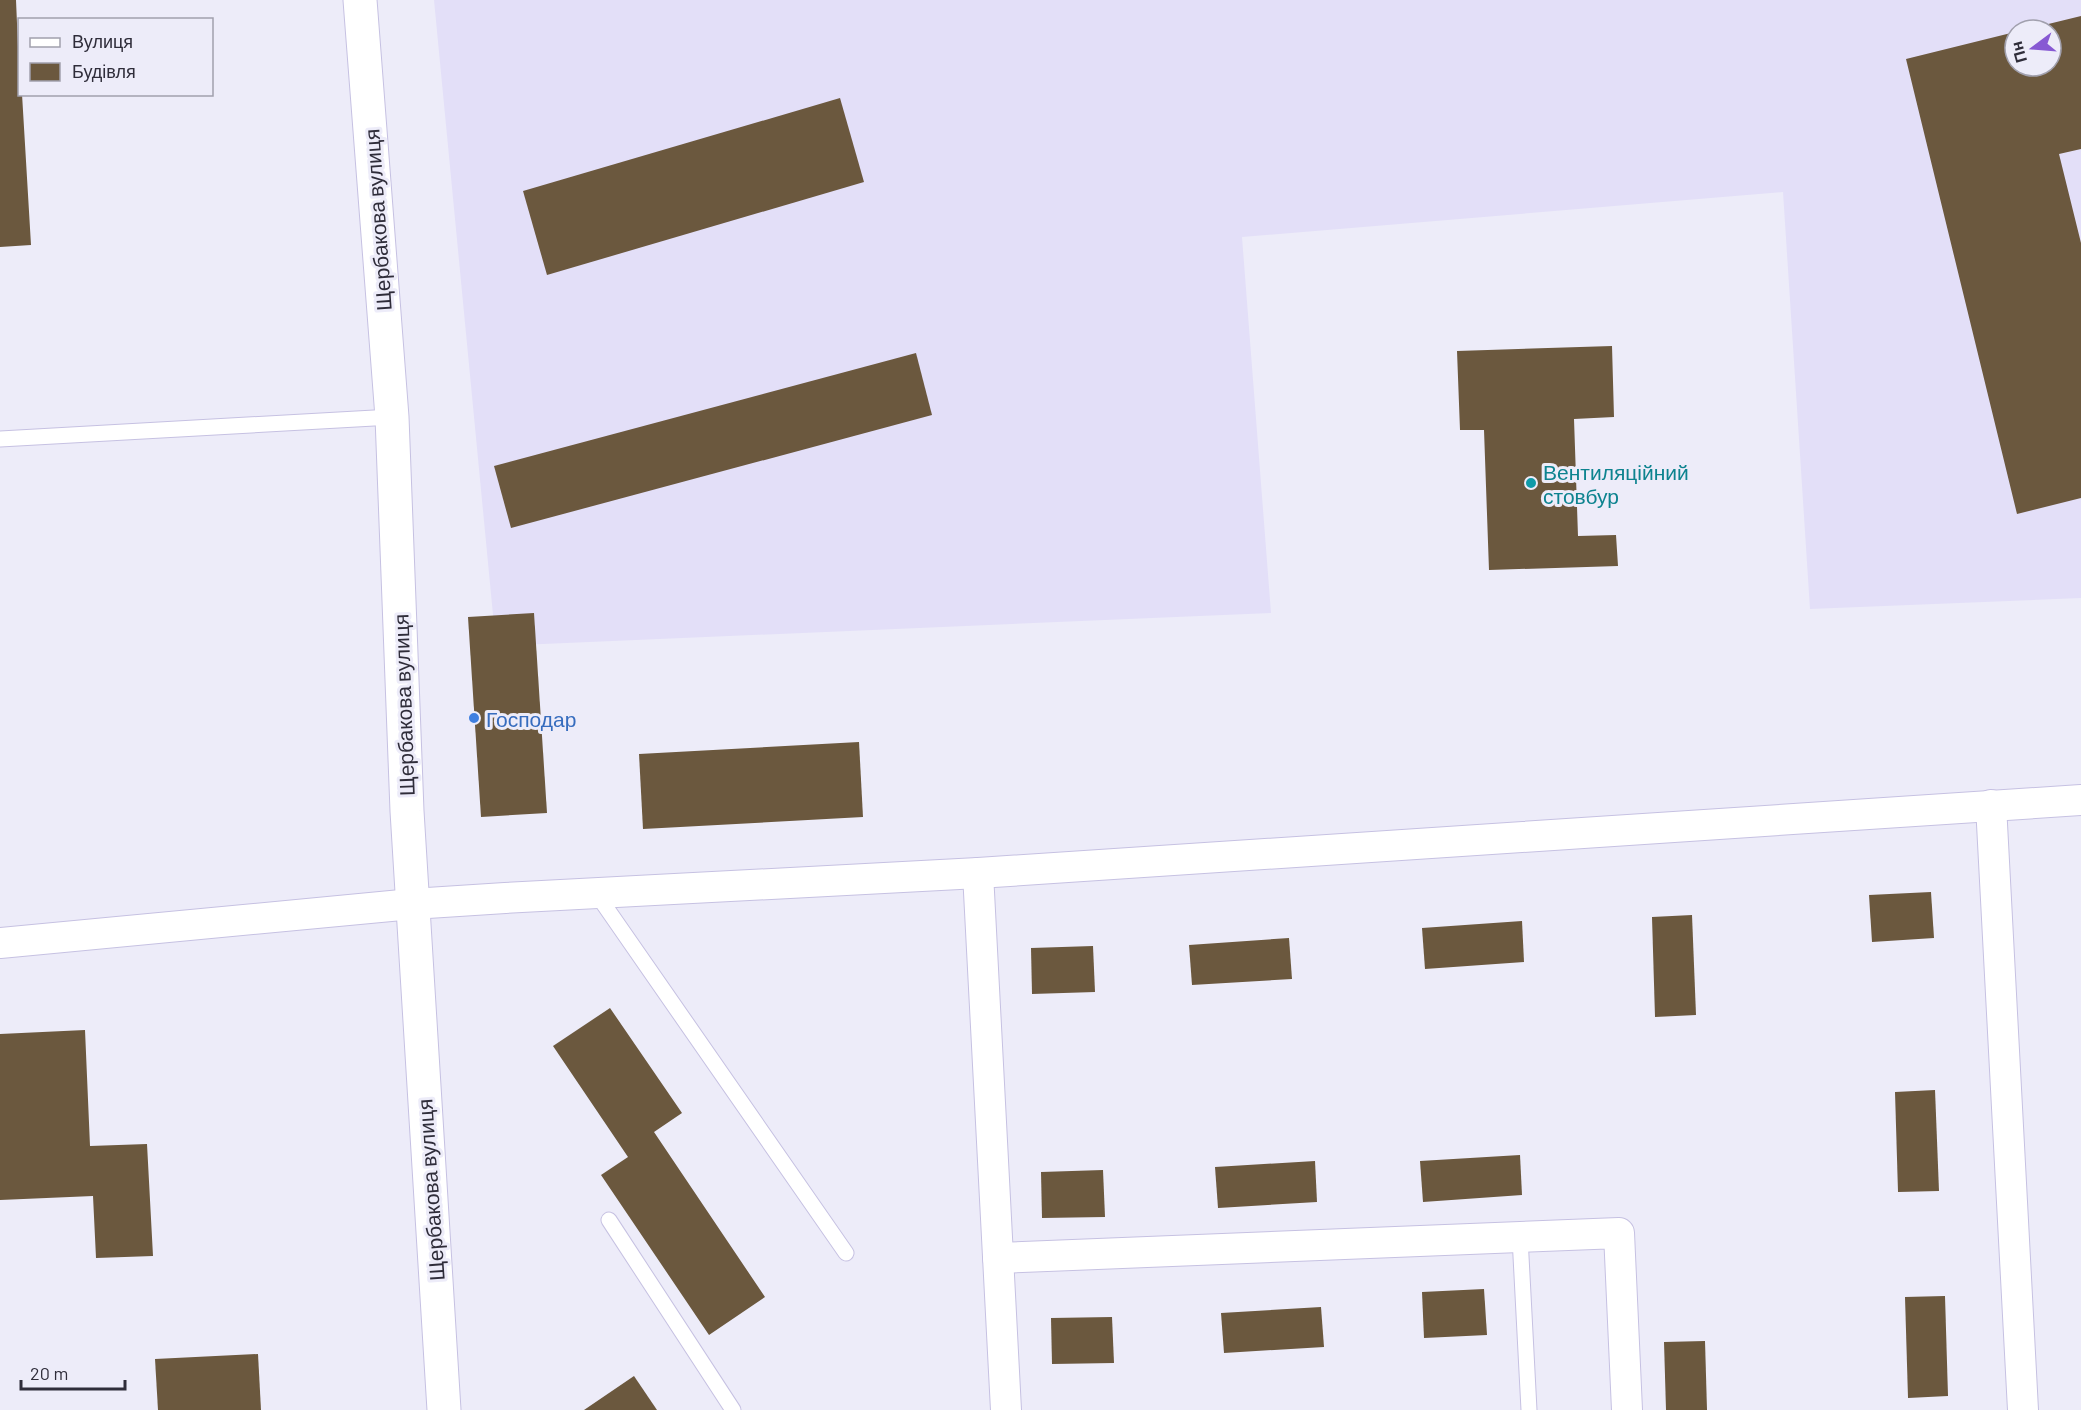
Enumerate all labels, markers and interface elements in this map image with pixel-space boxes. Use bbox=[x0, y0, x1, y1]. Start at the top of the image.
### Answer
legend bbox=[18, 18, 213, 96]
north arrow bbox=[2003, 18, 2063, 78]
text: Вулиця bbox=[72, 30, 133, 52]
text: Пн bbox=[2006, 39, 2030, 65]
text: Будівля bbox=[72, 60, 136, 82]
street label: Щербакова вулиця bbox=[358, 128, 396, 312]
place label: Вентиляційний стовбур bbox=[1543, 459, 1689, 508]
marker: Вентиляційний стовбур bbox=[1524, 476, 1538, 490]
street label: Щербакова вулиця bbox=[387, 613, 419, 797]
place label: Господар bbox=[486, 706, 576, 731]
marker: Господар bbox=[467, 711, 481, 725]
street label: Щербакова вулиця bbox=[411, 1098, 449, 1282]
scale bar bbox=[21, 1353, 124, 1391]
text: 20 m bbox=[30, 1362, 68, 1384]

